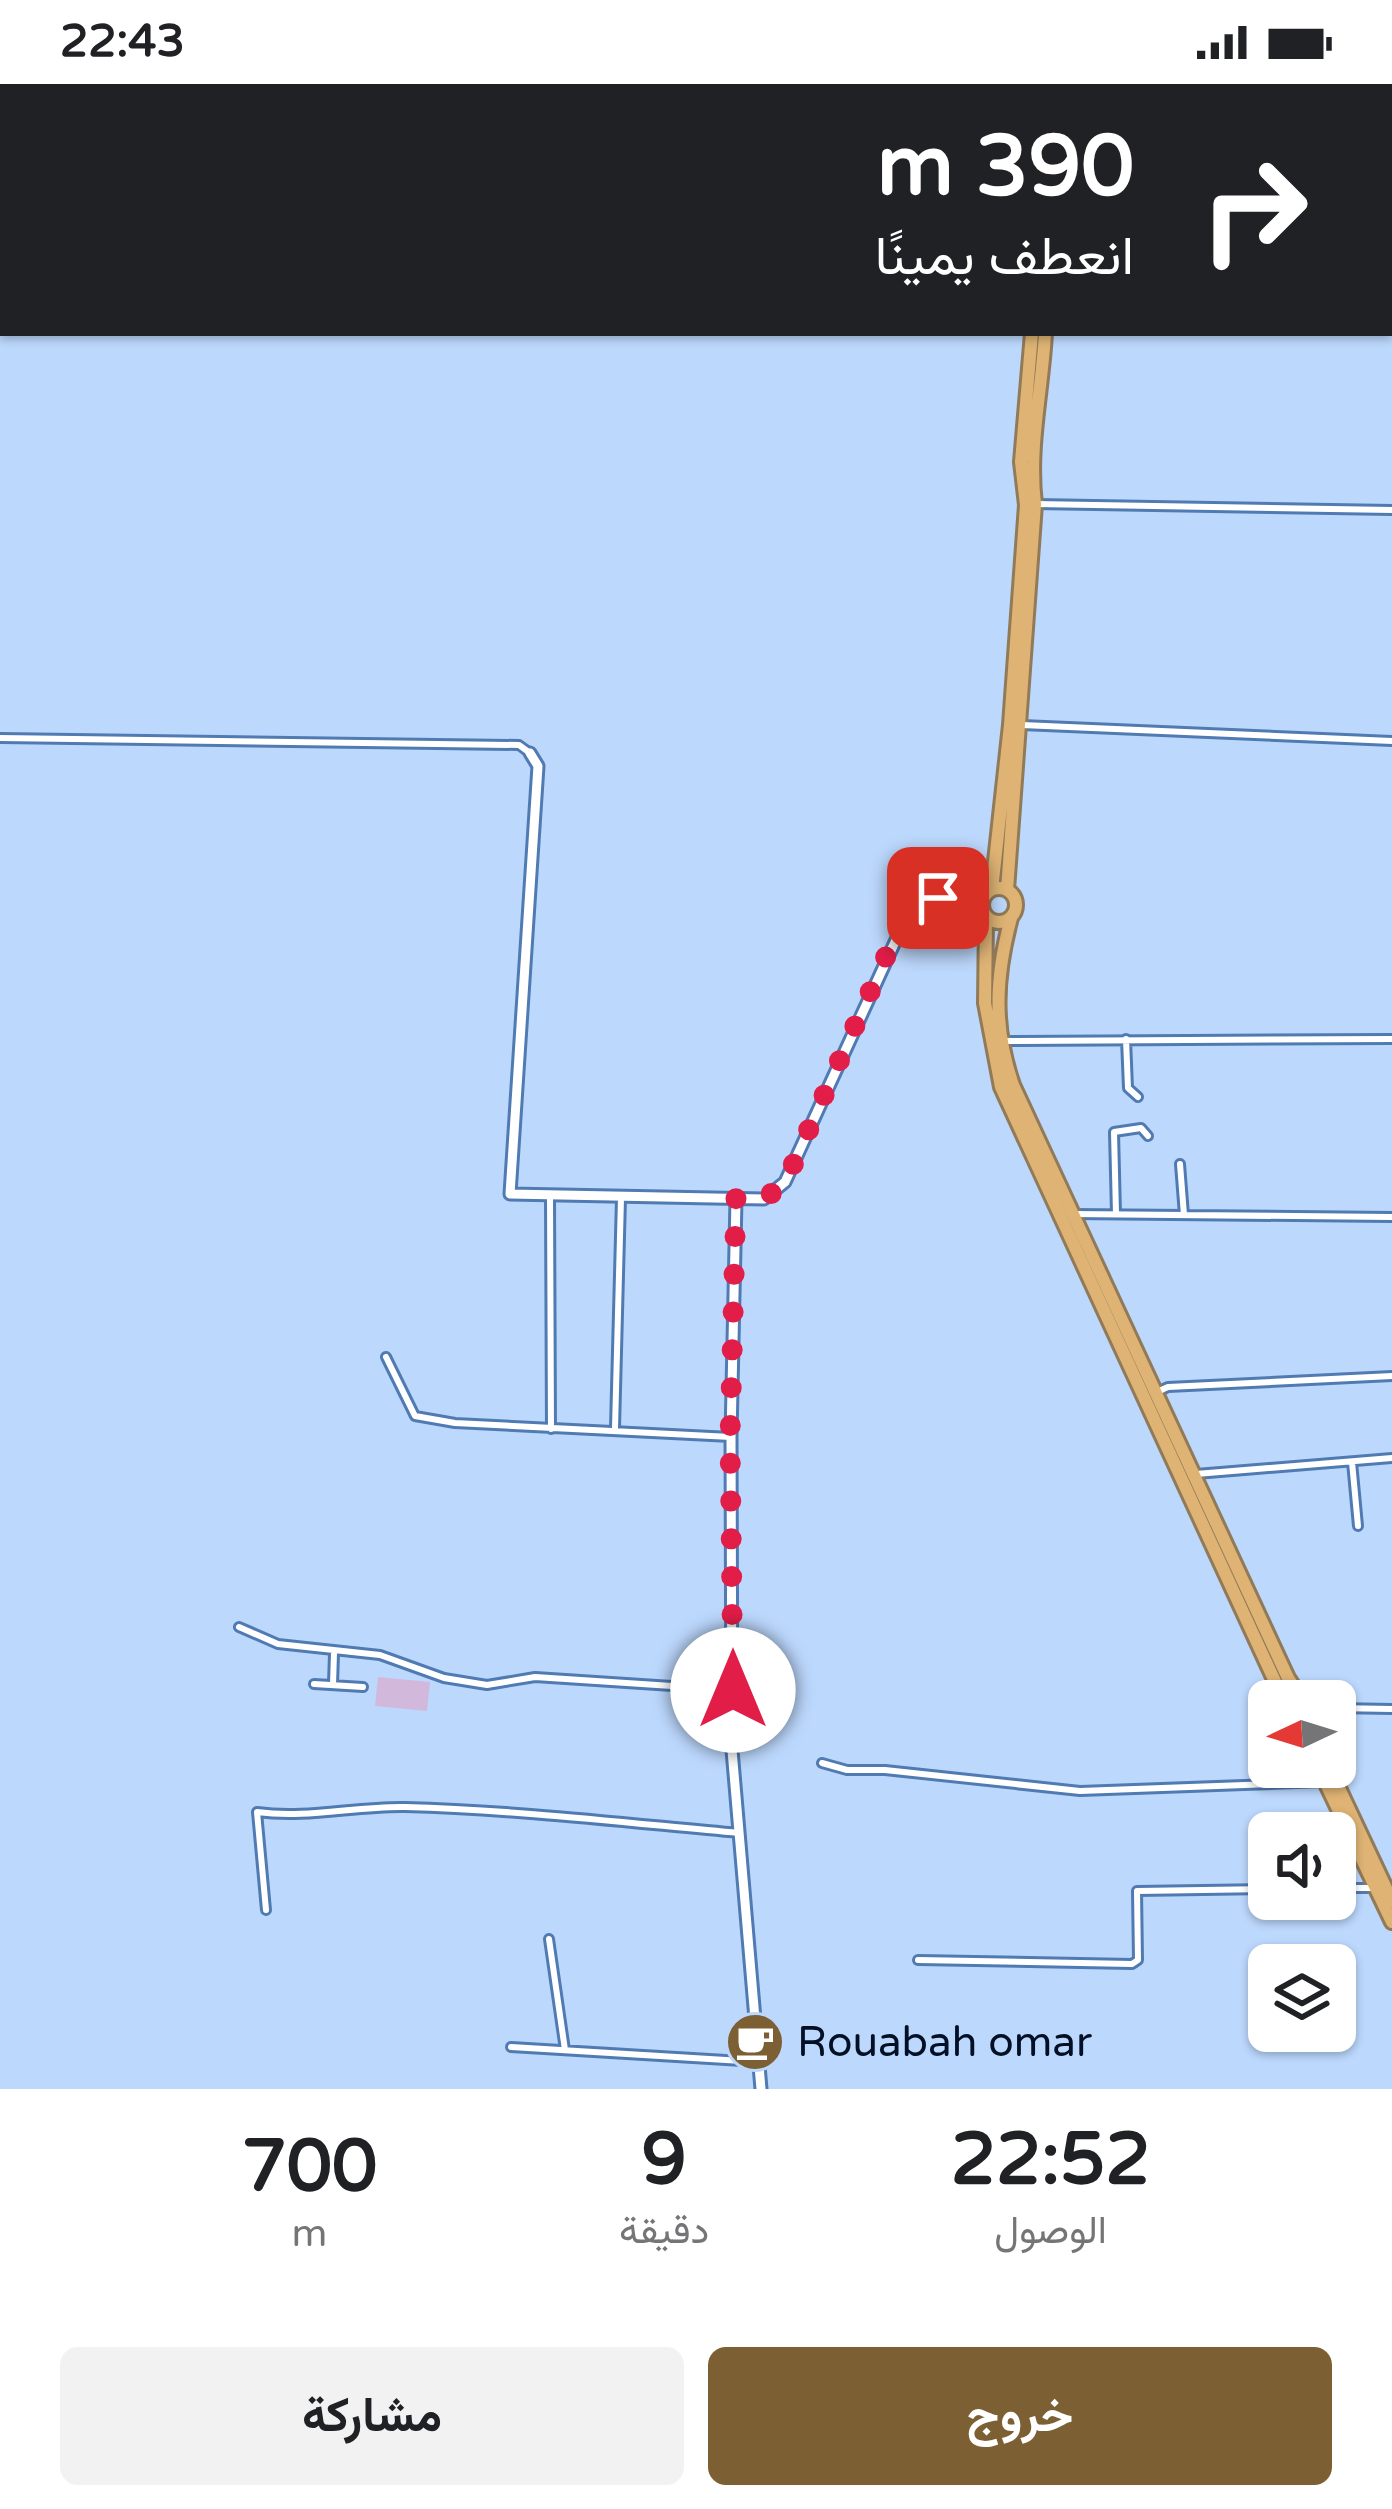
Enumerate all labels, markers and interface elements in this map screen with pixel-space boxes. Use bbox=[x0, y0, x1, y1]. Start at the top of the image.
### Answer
text: 22:43 bbox=[60, 15, 185, 69]
text: 390 m bbox=[877, 117, 1134, 218]
icon: right bbox=[1176, 132, 1332, 288]
text: انعطف يمينًا bbox=[875, 224, 1134, 289]
pin bbox=[887, 847, 989, 949]
icon: arrive bbox=[905, 865, 971, 931]
position arrow bbox=[670, 1627, 796, 1753]
north arrow bbox=[1248, 1680, 1356, 1788]
map controls bbox=[1248, 1680, 1356, 2052]
button: sound bbox=[1248, 1812, 1356, 1920]
button: layers bbox=[1248, 1944, 1356, 2052]
cafe icon: Rouabah omar bbox=[724, 2011, 786, 2073]
place label: Rouabah omar bbox=[797, 2017, 1092, 2068]
text: 9 bbox=[641, 2117, 687, 2204]
text: 22:52 bbox=[951, 2117, 1150, 2204]
text: 700 bbox=[242, 2124, 377, 2211]
text: دقيقة bbox=[619, 2207, 709, 2254]
text: الوصول bbox=[994, 2207, 1107, 2254]
text: m bbox=[292, 2210, 327, 2257]
button: مشاركة bbox=[60, 2347, 684, 2485]
button: خروج bbox=[708, 2347, 1332, 2485]

